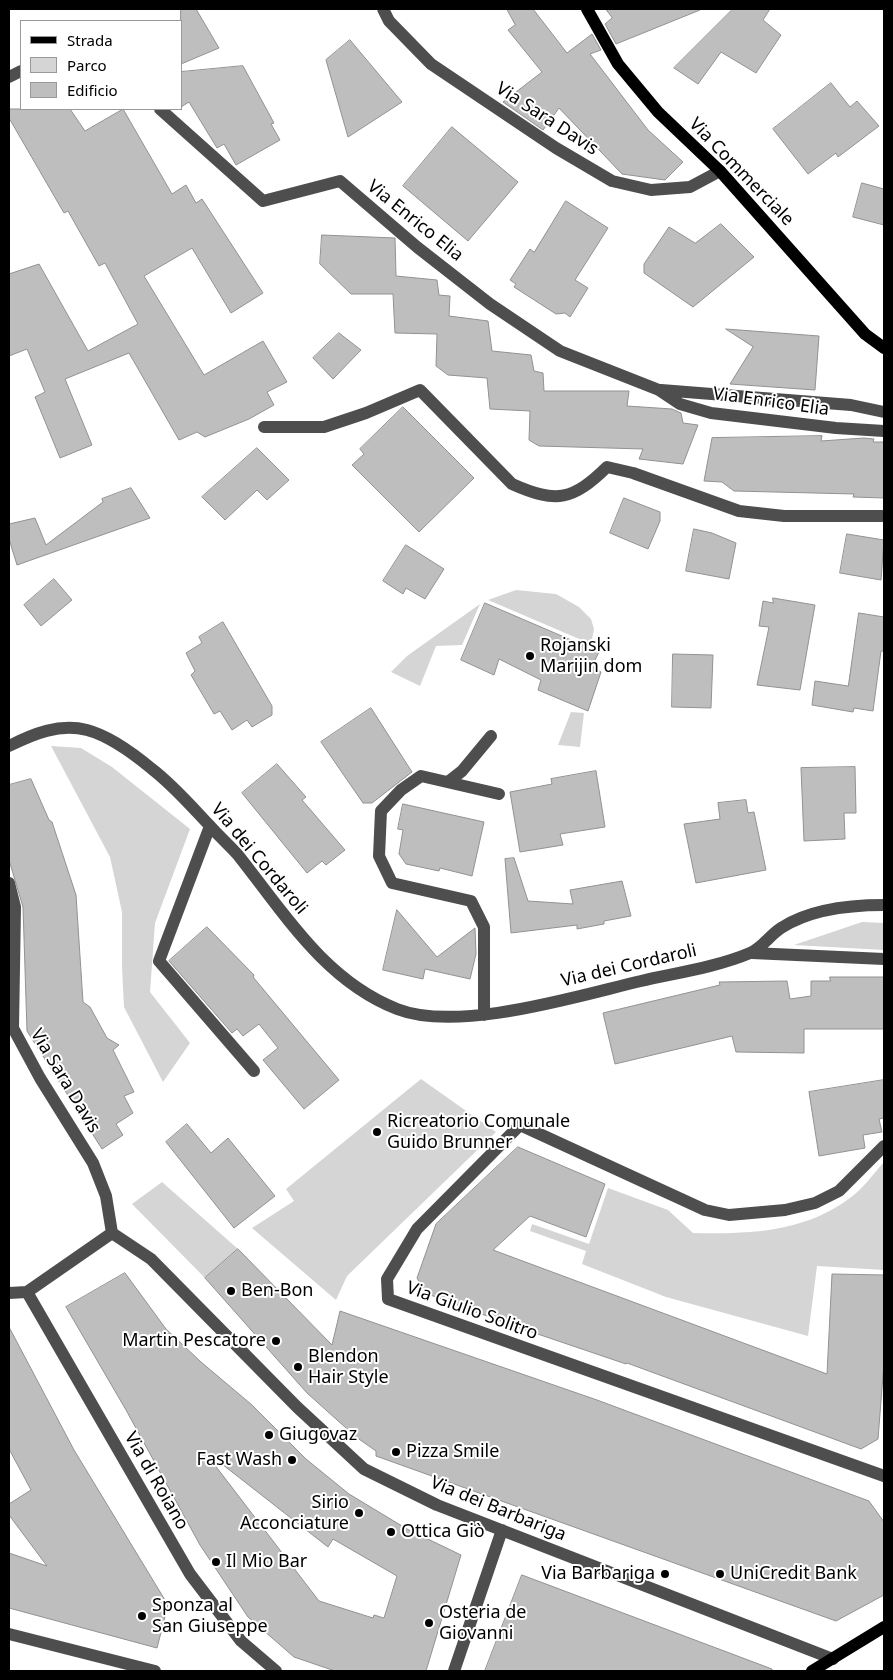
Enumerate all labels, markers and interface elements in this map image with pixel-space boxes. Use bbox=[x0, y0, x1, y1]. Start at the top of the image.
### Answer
legend bbox=[20, 20, 182, 110]
text: Strada bbox=[67, 30, 113, 50]
text: Parco bbox=[67, 55, 107, 75]
street label: Via Sara Davis bbox=[492, 78, 602, 160]
text: Edificio bbox=[67, 80, 118, 100]
street label: Via Commerciale bbox=[684, 114, 798, 230]
street label: Via Enrico Elia bbox=[363, 176, 467, 266]
street label: Via Enrico Elia bbox=[712, 383, 830, 421]
place label: Rojanski Marijin dom bbox=[540, 635, 642, 678]
marker: Rojanski Marijin dom bbox=[524, 650, 536, 662]
street label: Via dei Cordaroli bbox=[206, 799, 312, 919]
street label: Via dei Cordaroli bbox=[559, 940, 699, 992]
street label: Via Sara Davis bbox=[25, 1025, 105, 1137]
place label: Ricreatorio Comunale Guido Brunner bbox=[387, 1111, 570, 1154]
marker: Ricreatorio Comunale Guido Brunner bbox=[371, 1126, 383, 1138]
street label: Via Giulio Solitro bbox=[403, 1277, 541, 1345]
place label: Ben-Bon bbox=[241, 1280, 313, 1302]
marker: Ben-Bon bbox=[225, 1285, 237, 1297]
place label: Martin Pescatore bbox=[122, 1330, 266, 1352]
marker: Martin Pescatore bbox=[270, 1335, 282, 1347]
place label: Blendon Hair Style bbox=[308, 1346, 389, 1388]
marker: Blendon Hair Style bbox=[292, 1361, 304, 1373]
place label: Giugovaz bbox=[279, 1424, 357, 1446]
street label: Via di Roiano bbox=[119, 1428, 193, 1534]
marker: Giugovaz bbox=[263, 1429, 275, 1441]
place label: Pizza Smile bbox=[406, 1441, 499, 1463]
marker: Pizza Smile bbox=[390, 1446, 402, 1458]
place label: Fast Wash bbox=[197, 1449, 282, 1471]
marker: Fast Wash bbox=[286, 1454, 298, 1466]
street label: Via dei Barbariga bbox=[427, 1472, 569, 1546]
place label: Sirio Acconciature bbox=[240, 1492, 349, 1535]
marker: Sirio Acconciature bbox=[353, 1507, 365, 1519]
place label: Ottica Giò bbox=[401, 1521, 485, 1543]
marker: Ottica Giò bbox=[385, 1526, 397, 1538]
place label: Il Mio Bar bbox=[226, 1551, 307, 1573]
marker: Il Mio Bar bbox=[210, 1556, 222, 1568]
place label: Via Barbariga bbox=[541, 1563, 655, 1585]
place label: UniCredit Bank bbox=[730, 1563, 857, 1585]
marker: Via Barbariga bbox=[659, 1568, 671, 1580]
marker: UniCredit Bank bbox=[714, 1568, 726, 1580]
place label: Sponza al San Giuseppe bbox=[152, 1595, 268, 1638]
place label: Osteria de Giovanni bbox=[439, 1602, 526, 1645]
marker: Sponza al San Giuseppe bbox=[136, 1610, 148, 1622]
marker: Osteria de Giovanni bbox=[423, 1617, 435, 1629]

